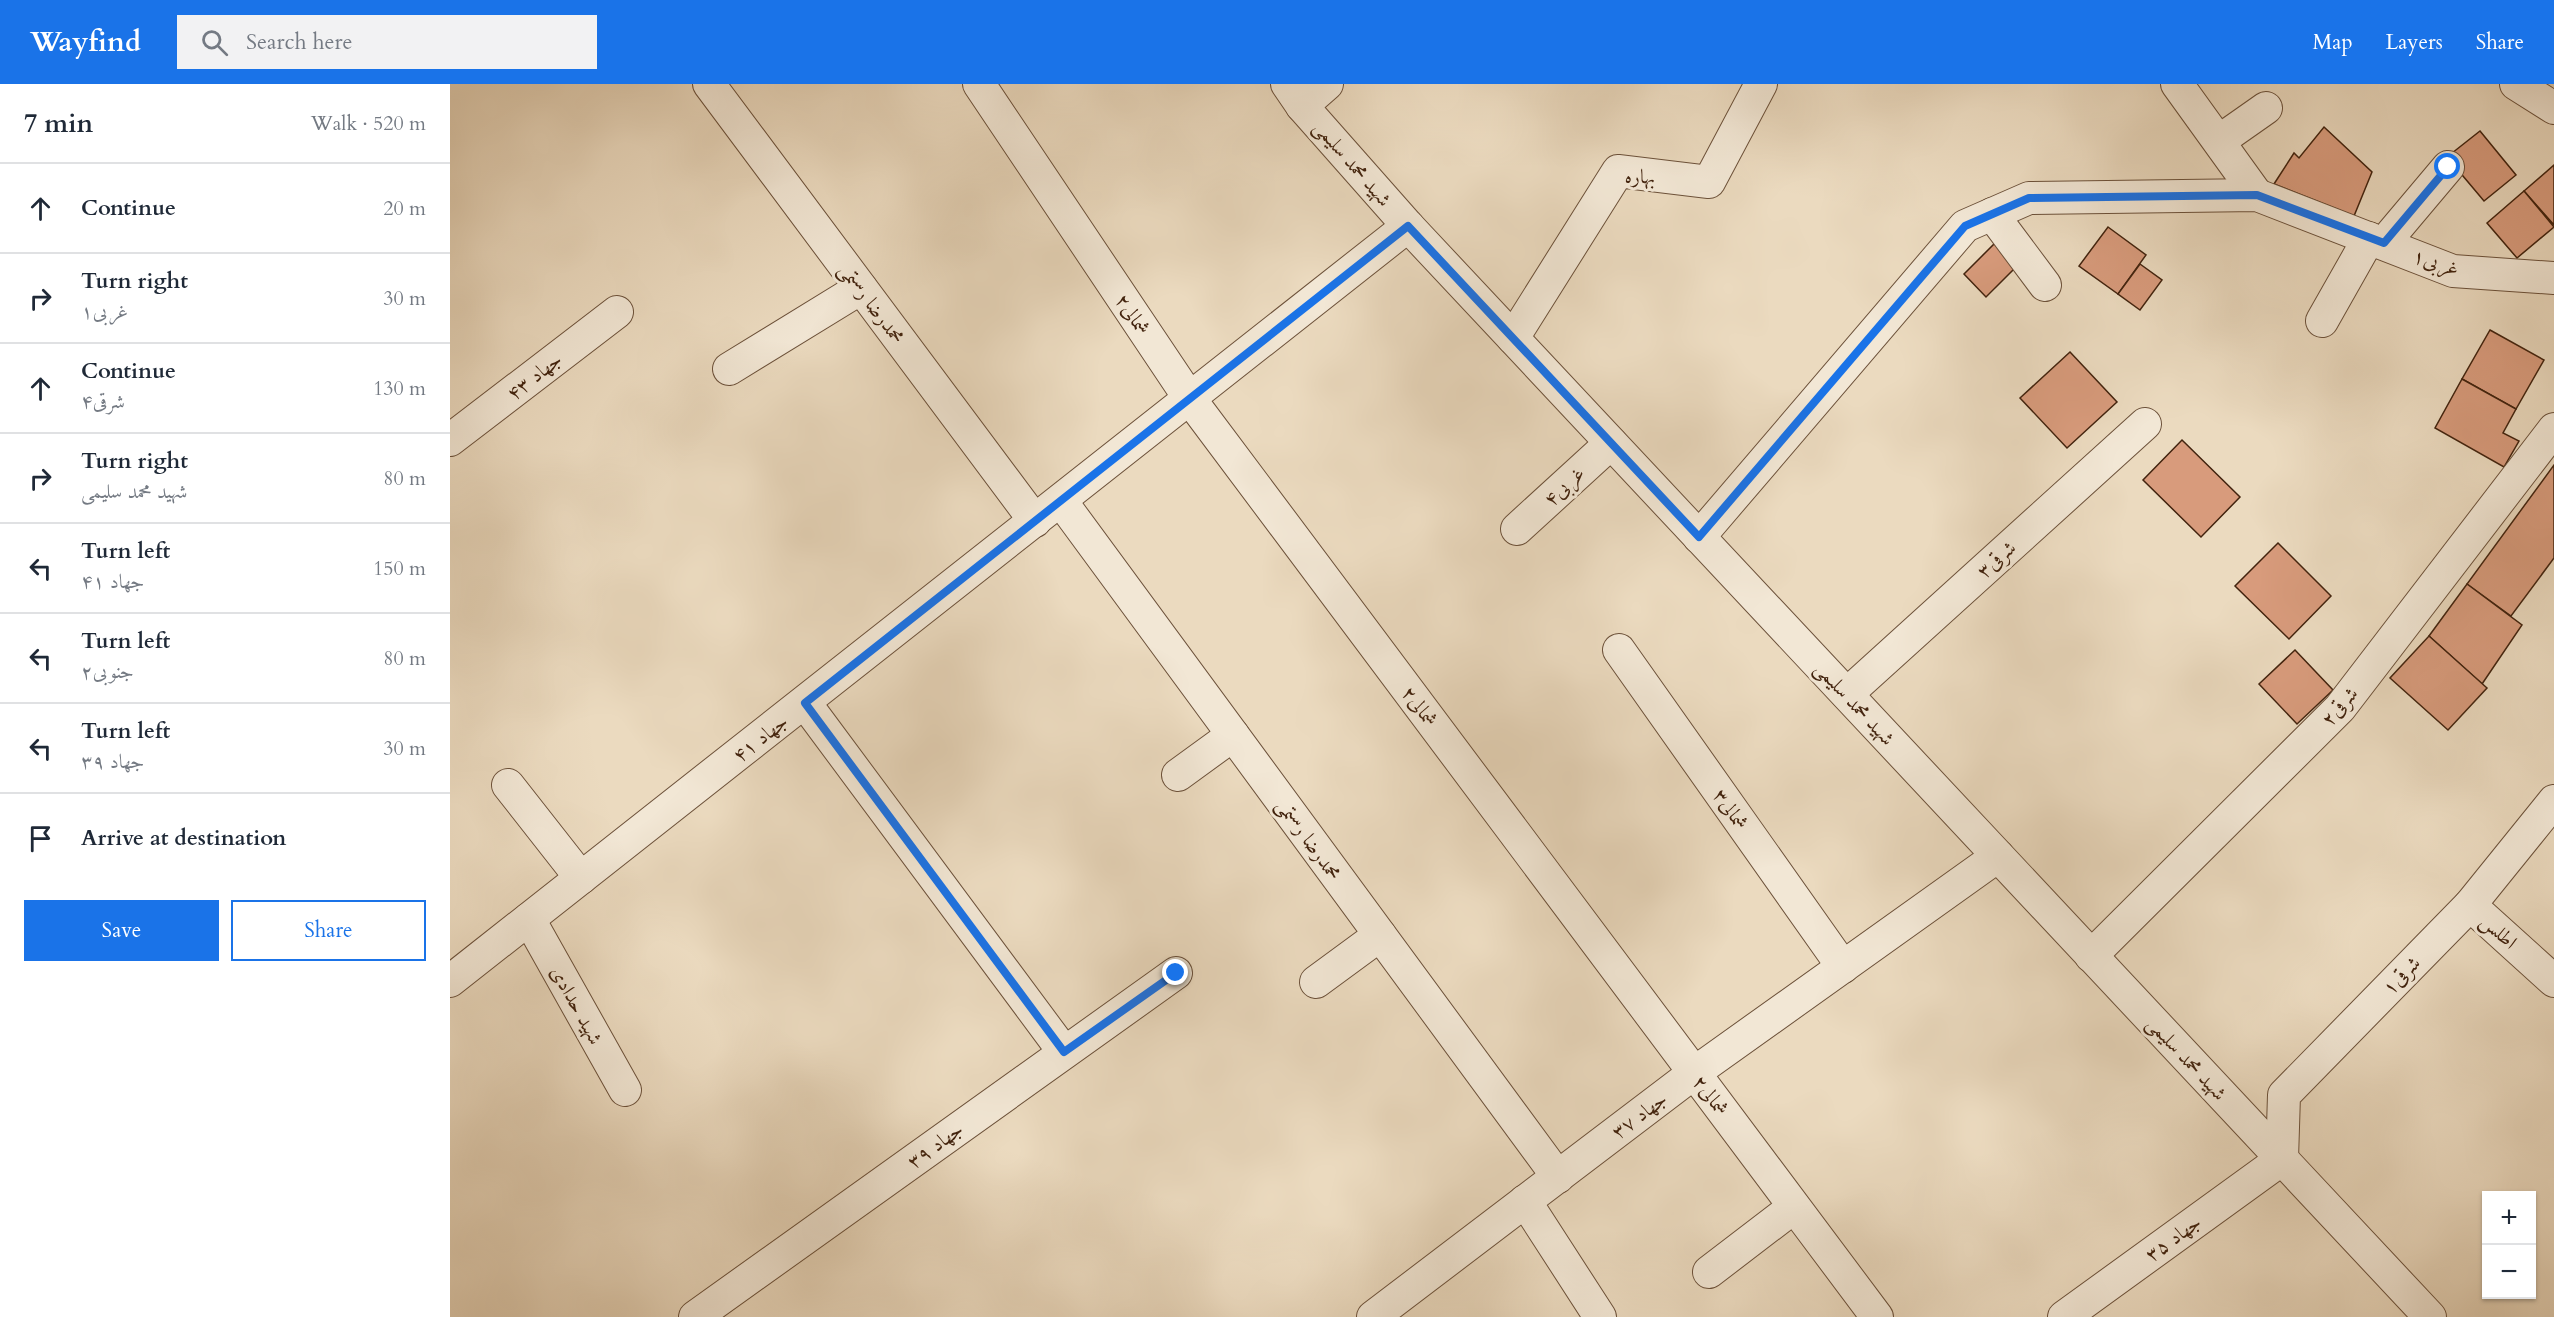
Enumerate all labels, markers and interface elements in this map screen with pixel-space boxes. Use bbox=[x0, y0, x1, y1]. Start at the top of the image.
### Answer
search box bbox=[177, 15, 597, 69]
text: Wayfind bbox=[30, 23, 141, 61]
icon: search bbox=[198, 26, 231, 59]
text: Search here bbox=[246, 27, 353, 57]
text: Map bbox=[2313, 28, 2353, 57]
text: Layers bbox=[2386, 28, 2443, 57]
text: Share bbox=[2476, 28, 2524, 57]
text: 7 min bbox=[24, 106, 93, 141]
text: Walk · 520 m bbox=[311, 110, 426, 137]
street label: شهید محمد سلیمی bbox=[1308, 114, 1398, 212]
route start bbox=[2434, 153, 2460, 179]
street label: بهاره bbox=[1624, 162, 1656, 191]
icon: ahead bbox=[24, 192, 57, 225]
text: Continue bbox=[81, 193, 176, 223]
text: 20 m bbox=[383, 195, 426, 222]
street label: غربی۱ bbox=[2409, 242, 2462, 284]
street label: محمدرضا رستمی bbox=[832, 257, 911, 349]
text: Turn right bbox=[81, 266, 188, 296]
icon: right bbox=[24, 282, 57, 315]
text: 30 m bbox=[383, 285, 426, 312]
street label: شمالی۲ bbox=[1109, 288, 1156, 340]
text: غربی۱ bbox=[81, 298, 128, 325]
street label: جهاد ۴۳ bbox=[501, 346, 568, 407]
text: Continue bbox=[81, 356, 176, 386]
icon: ahead bbox=[24, 372, 57, 405]
text: 130 m bbox=[373, 375, 426, 402]
text: شرقی۴ bbox=[81, 388, 125, 415]
text: Turn right bbox=[81, 446, 188, 476]
street label: غربی۴ bbox=[1538, 460, 1591, 513]
icon: right bbox=[24, 462, 57, 495]
text: 80 m bbox=[383, 465, 426, 492]
text: شهید محمد سلیمی bbox=[81, 478, 187, 505]
street label: شرقی۳ bbox=[1971, 535, 2022, 584]
text: Turn left bbox=[81, 536, 170, 566]
icon: left bbox=[24, 552, 57, 585]
text: 150 m bbox=[373, 555, 426, 582]
text: جهاد ۴۱ bbox=[81, 568, 144, 595]
text: Turn left bbox=[81, 626, 170, 656]
icon: left bbox=[24, 642, 57, 675]
text: 80 m bbox=[383, 645, 426, 672]
street label: شهید محمد سلیمی bbox=[1809, 655, 1901, 751]
text: جنوبی۲ bbox=[81, 658, 134, 685]
street label: شمالی۲ bbox=[1395, 680, 1444, 732]
street label: شرقی۲ bbox=[2315, 681, 2364, 732]
street label: جهاد ۴۱ bbox=[727, 708, 794, 769]
text: Turn left bbox=[81, 716, 170, 746]
icon: left bbox=[24, 732, 57, 765]
text: 30 m bbox=[383, 735, 426, 762]
text: جهاد ۳۹ bbox=[81, 748, 144, 775]
street label: شمالی۳ bbox=[1707, 783, 1754, 835]
street label: محمدرضا رستمی bbox=[1270, 793, 1347, 886]
icon: arrive bbox=[24, 822, 57, 855]
text: Arrive at destination bbox=[81, 823, 286, 853]
button: Save bbox=[24, 900, 219, 961]
button: Share bbox=[231, 900, 426, 961]
street label: اطلس bbox=[2474, 908, 2523, 955]
street label: شرقی۱ bbox=[2376, 950, 2426, 1001]
route end bbox=[1162, 959, 1188, 985]
street label: شهید حدادی bbox=[544, 961, 609, 1049]
street label: شهید محمد سلیمی bbox=[2141, 1010, 2233, 1106]
street label: شمالی۲ bbox=[1686, 1069, 1735, 1121]
street label: جهاد ۳۷ bbox=[1606, 1086, 1673, 1145]
street label: جهاد ۳۹ bbox=[902, 1116, 969, 1175]
map controls bbox=[2482, 1191, 2536, 1299]
button: + bbox=[2482, 1191, 2536, 1245]
street label: جهاد ۳۵ bbox=[2140, 1209, 2207, 1268]
button: − bbox=[2482, 1245, 2536, 1299]

